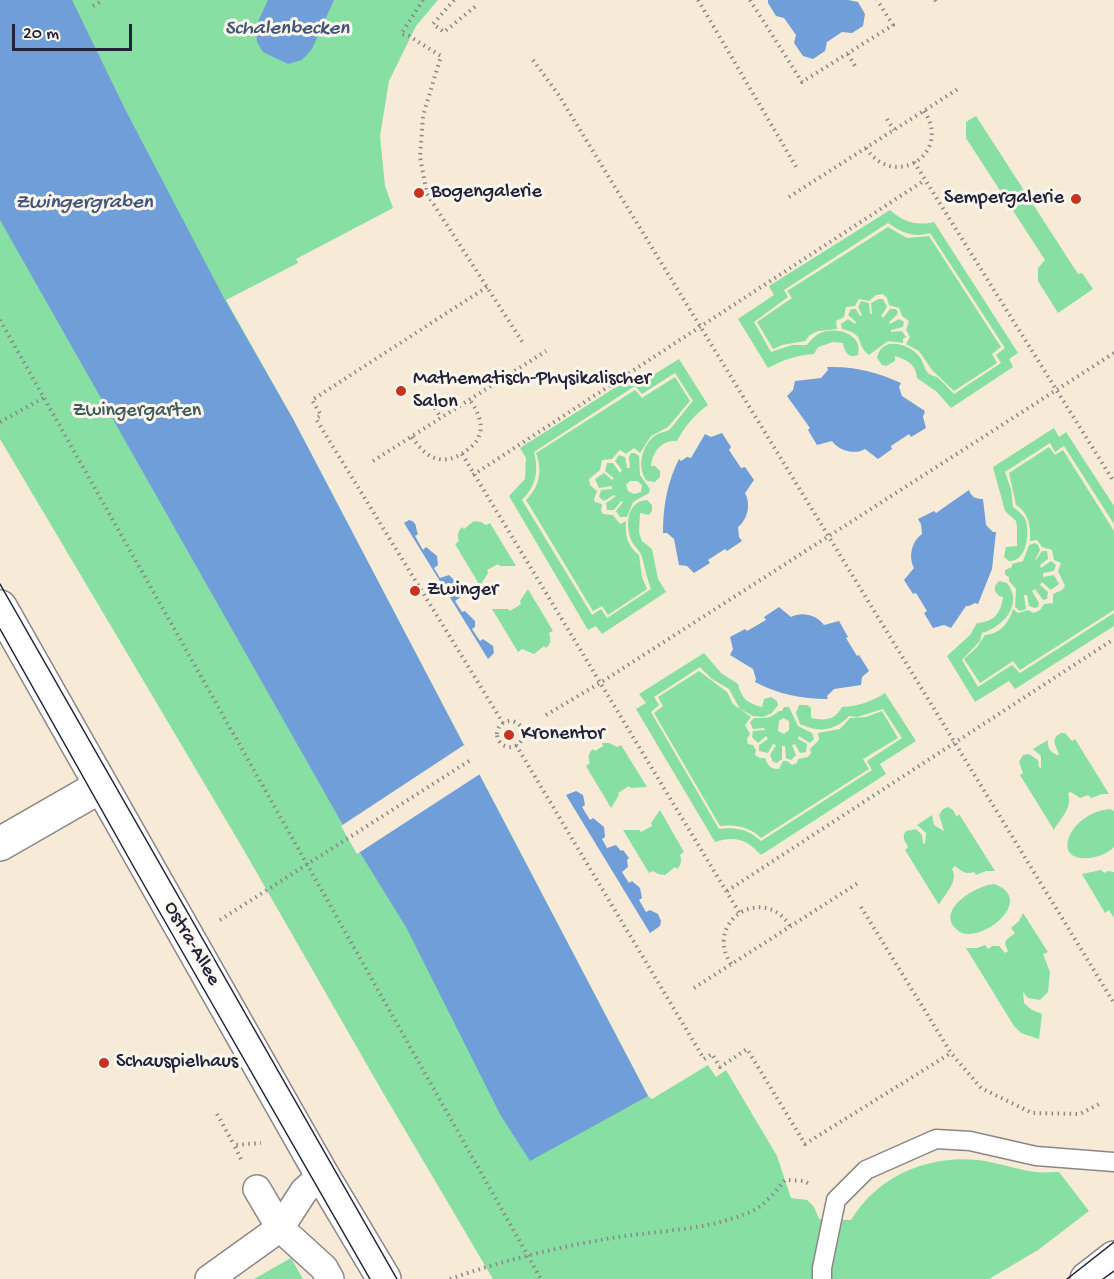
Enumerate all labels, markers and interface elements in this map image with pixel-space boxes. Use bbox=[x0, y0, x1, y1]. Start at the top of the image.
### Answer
scale bar bbox=[15, 12, 135, 50]
water label: Schalenbecken bbox=[225, 17, 349, 43]
text: 20 m bbox=[23, 24, 59, 45]
place label: Bogengalerie bbox=[431, 181, 542, 205]
marker: Bogengalerie bbox=[412, 186, 426, 200]
place label: Sempergalerie bbox=[944, 187, 1064, 211]
water label: Zwingergraben bbox=[15, 191, 153, 217]
marker: Sempergalerie bbox=[1069, 192, 1083, 206]
place label: Mathematisch-Physikalischer Salon bbox=[413, 368, 651, 415]
marker: Mathematisch-Physikalischer Salon bbox=[394, 384, 408, 398]
park label: Zwingergarten bbox=[73, 400, 201, 424]
place label: Zwinger bbox=[427, 579, 498, 603]
marker: Zwinger bbox=[408, 584, 422, 598]
place label: Kronentor bbox=[521, 723, 604, 747]
marker: Kronentor bbox=[502, 728, 516, 742]
street label: Ostra-Allee bbox=[157, 898, 225, 990]
place label: Schauspielhaus bbox=[116, 1051, 238, 1075]
marker: Schauspielhaus bbox=[97, 1056, 111, 1070]

